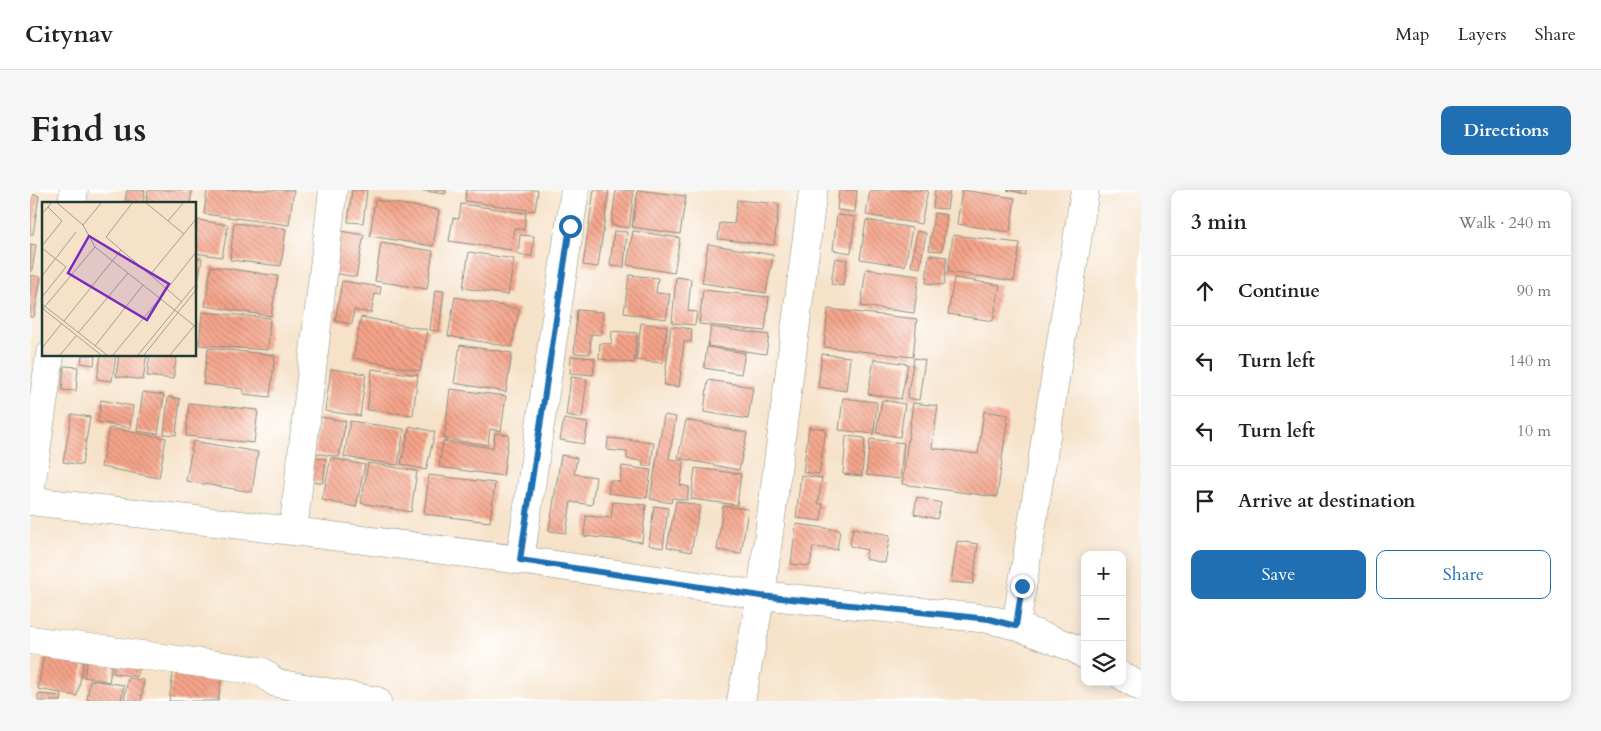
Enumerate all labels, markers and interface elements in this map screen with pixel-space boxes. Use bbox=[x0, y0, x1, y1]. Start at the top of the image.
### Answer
text: Citynav bbox=[25, 18, 113, 51]
text: Map bbox=[1395, 22, 1430, 47]
text: Layers bbox=[1458, 22, 1507, 47]
text: Share bbox=[1535, 22, 1576, 47]
text: Find us bbox=[30, 106, 146, 154]
button: Directions bbox=[1441, 106, 1571, 155]
inset map bbox=[42, 202, 196, 356]
text: 3 min bbox=[1191, 208, 1247, 237]
text: Walk · 240 m bbox=[1459, 212, 1551, 234]
route start bbox=[559, 215, 582, 238]
icon: ahead bbox=[1191, 277, 1219, 305]
text: Continue bbox=[1238, 278, 1320, 304]
text: 90 m bbox=[1517, 280, 1551, 302]
icon: left bbox=[1191, 347, 1219, 375]
text: Turn left bbox=[1238, 348, 1315, 374]
text: 140 m bbox=[1509, 350, 1551, 372]
icon: left bbox=[1191, 417, 1219, 445]
text: Turn left bbox=[1238, 418, 1315, 444]
text: 10 m bbox=[1517, 420, 1551, 442]
icon: arrive bbox=[1191, 487, 1219, 515]
text: Arrive at destination bbox=[1238, 488, 1415, 514]
button: Save bbox=[1191, 550, 1366, 599]
button: Share bbox=[1376, 550, 1551, 599]
map controls bbox=[1081, 551, 1126, 686]
button: + bbox=[1081, 551, 1126, 596]
route end bbox=[1011, 575, 1034, 598]
button: − bbox=[1081, 596, 1126, 641]
button: layers bbox=[1081, 641, 1126, 686]

